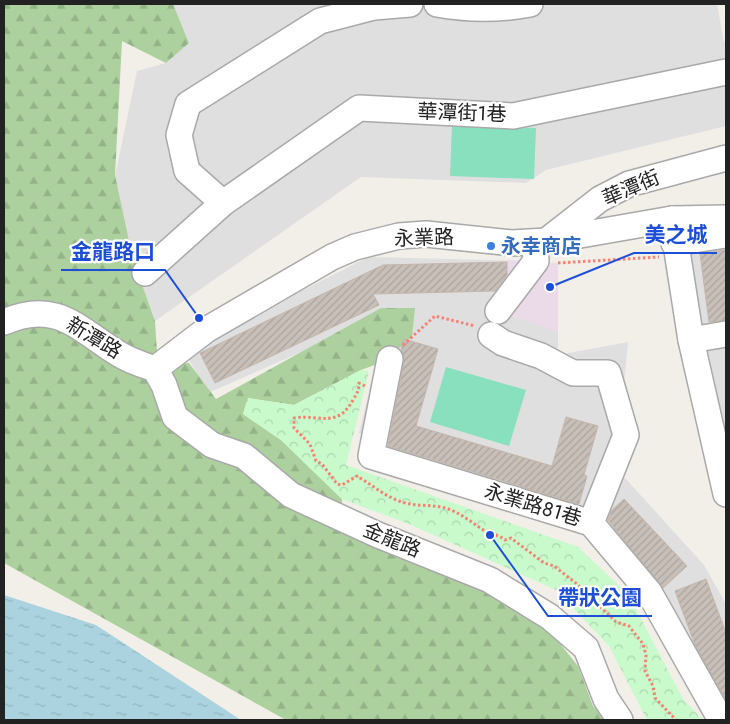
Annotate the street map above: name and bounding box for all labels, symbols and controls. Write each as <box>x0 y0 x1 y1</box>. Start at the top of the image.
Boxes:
street label: 華潭街1巷 <box>417 97 507 129</box>
street label: 華潭街 <box>598 163 664 213</box>
callout: 美之城 <box>634 217 717 253</box>
text: 美之城 <box>645 220 708 250</box>
street label: 永業路 <box>394 222 454 254</box>
place label: 永幸商店 <box>501 232 581 261</box>
callout: 金龍路口 <box>61 234 165 270</box>
text: 金龍路口 <box>71 237 155 267</box>
marker: 永幸商店 <box>485 240 497 252</box>
street label: 新潭路 <box>61 310 127 366</box>
street label: 永業路81巷 <box>481 477 585 533</box>
street label: 金龍路 <box>359 515 425 565</box>
callout: 帶狀公園 <box>548 580 652 616</box>
text: 帶狀公園 <box>558 583 642 613</box>

